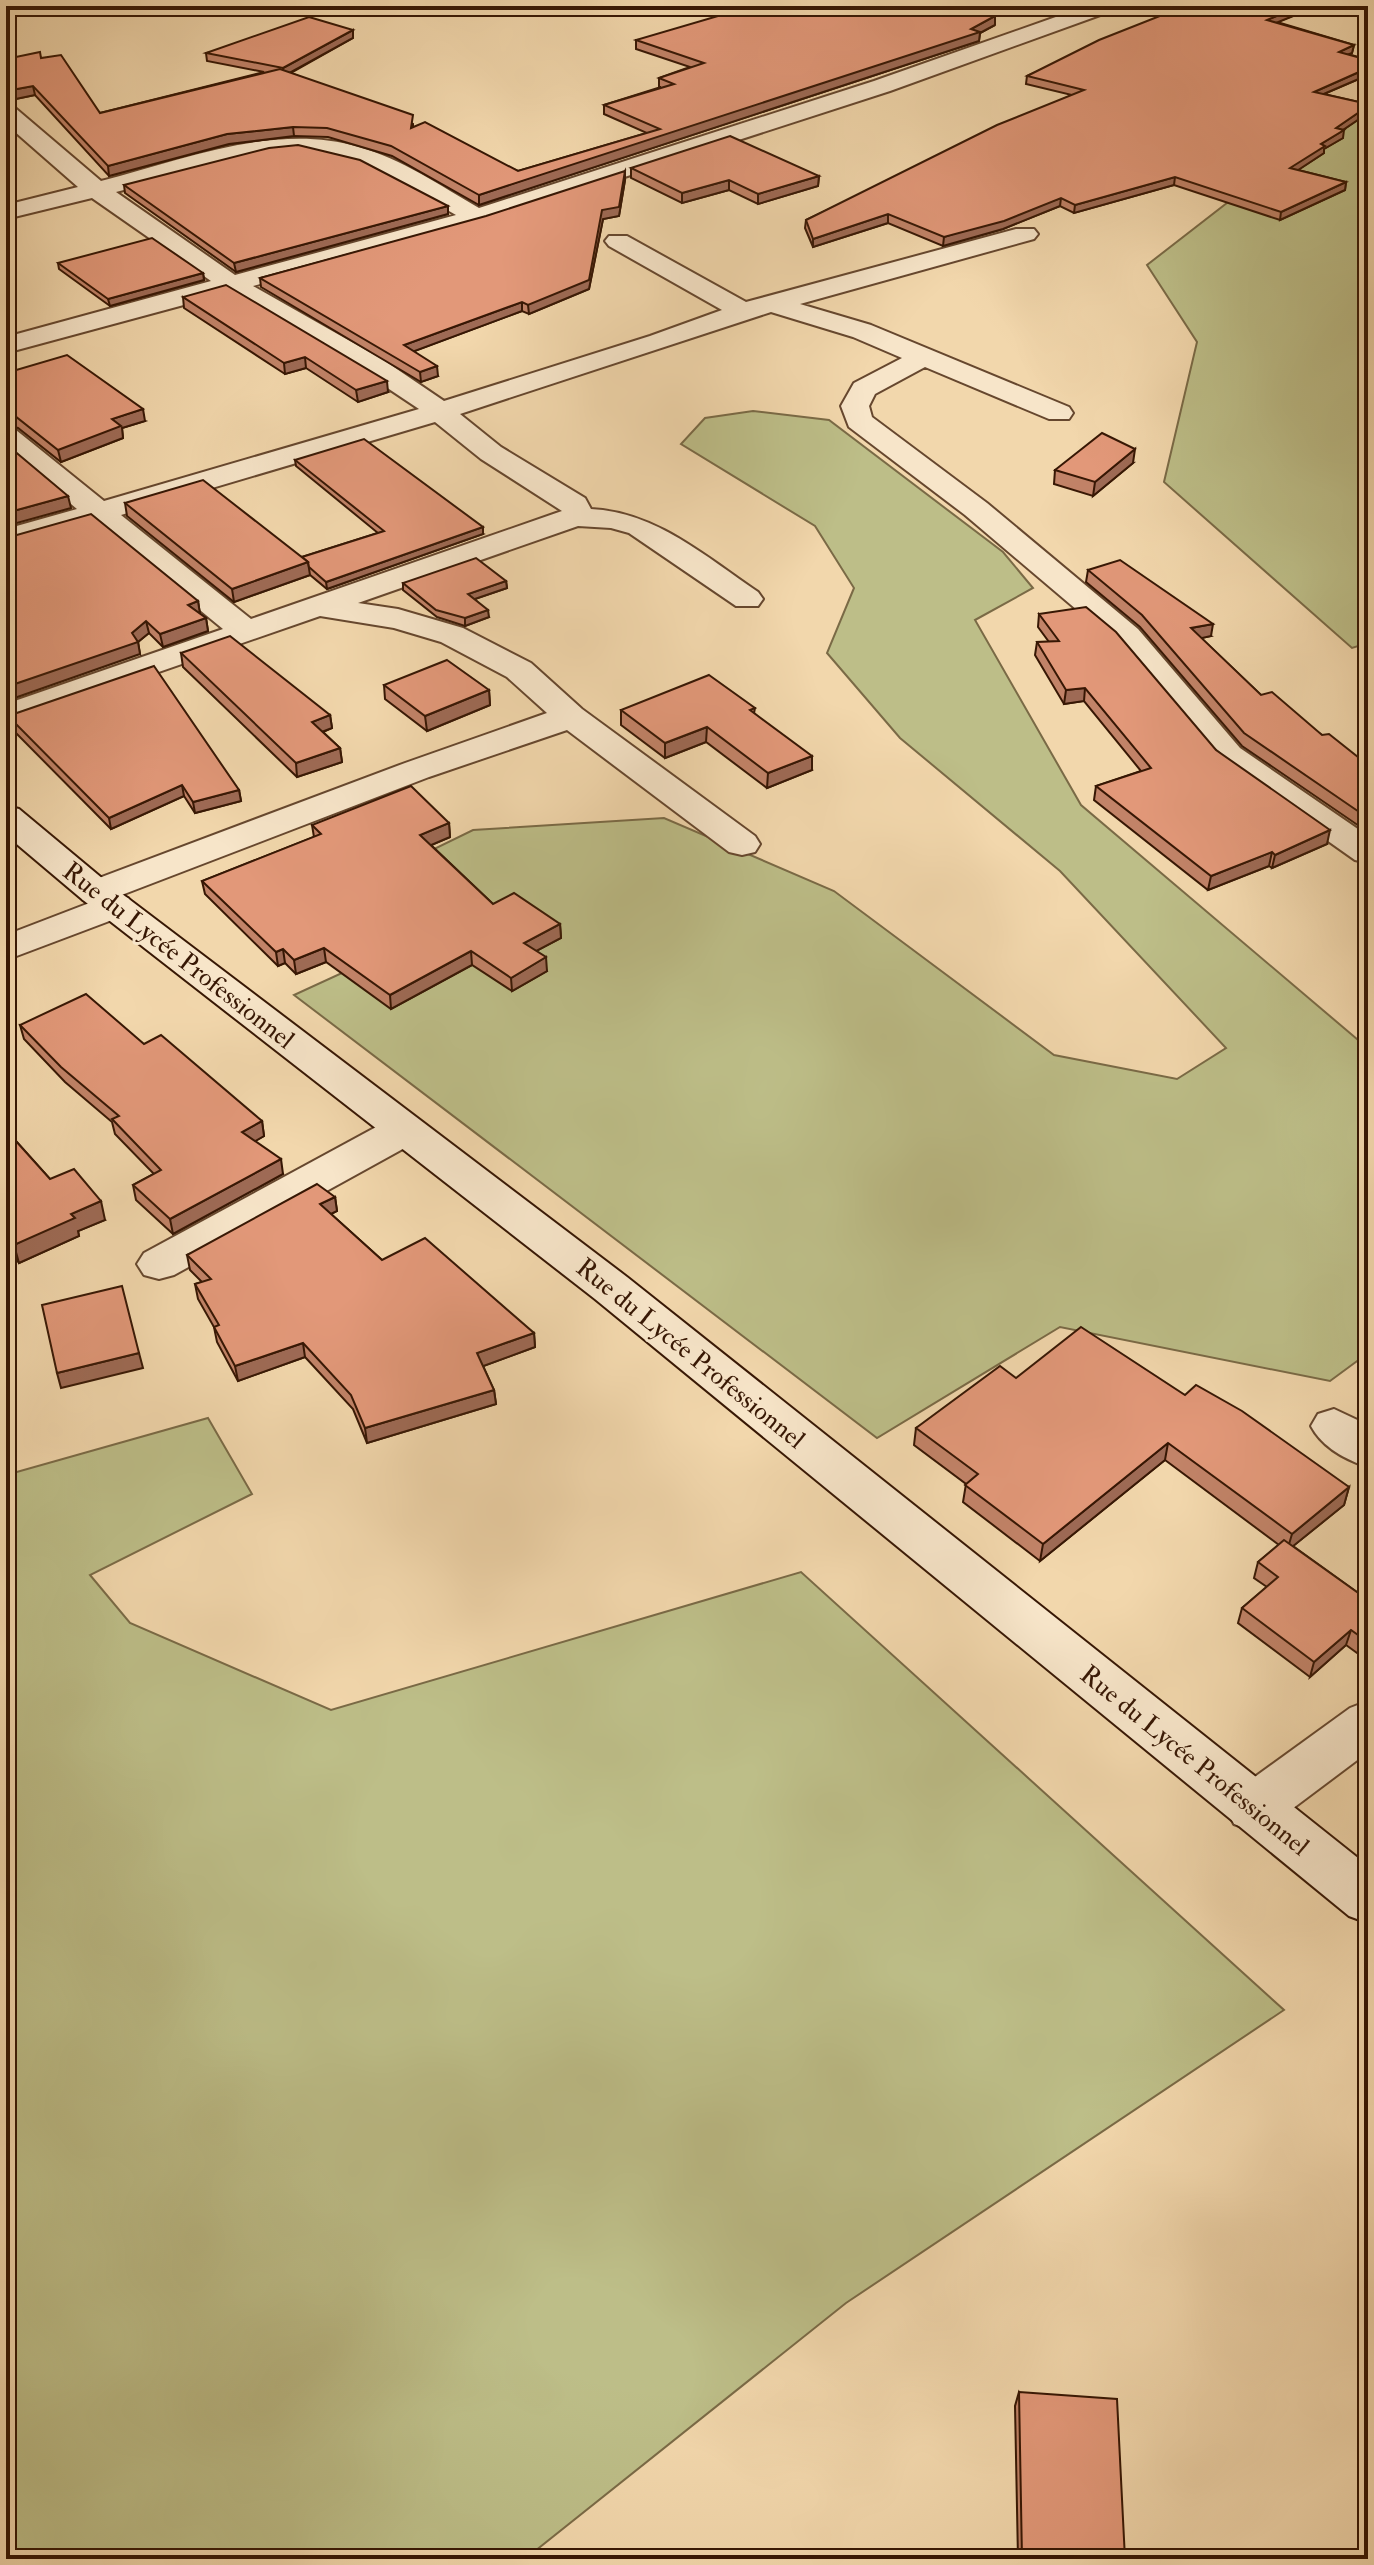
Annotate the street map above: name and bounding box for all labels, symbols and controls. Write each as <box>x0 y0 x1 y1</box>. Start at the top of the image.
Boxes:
street label: Rue du Lycée Professionnel <box>56 855 301 1056</box>
street label: Rue du Lycée Professionnel <box>569 1252 812 1456</box>
street label: Rue du Lycée Professionnel <box>1073 1659 1316 1863</box>

